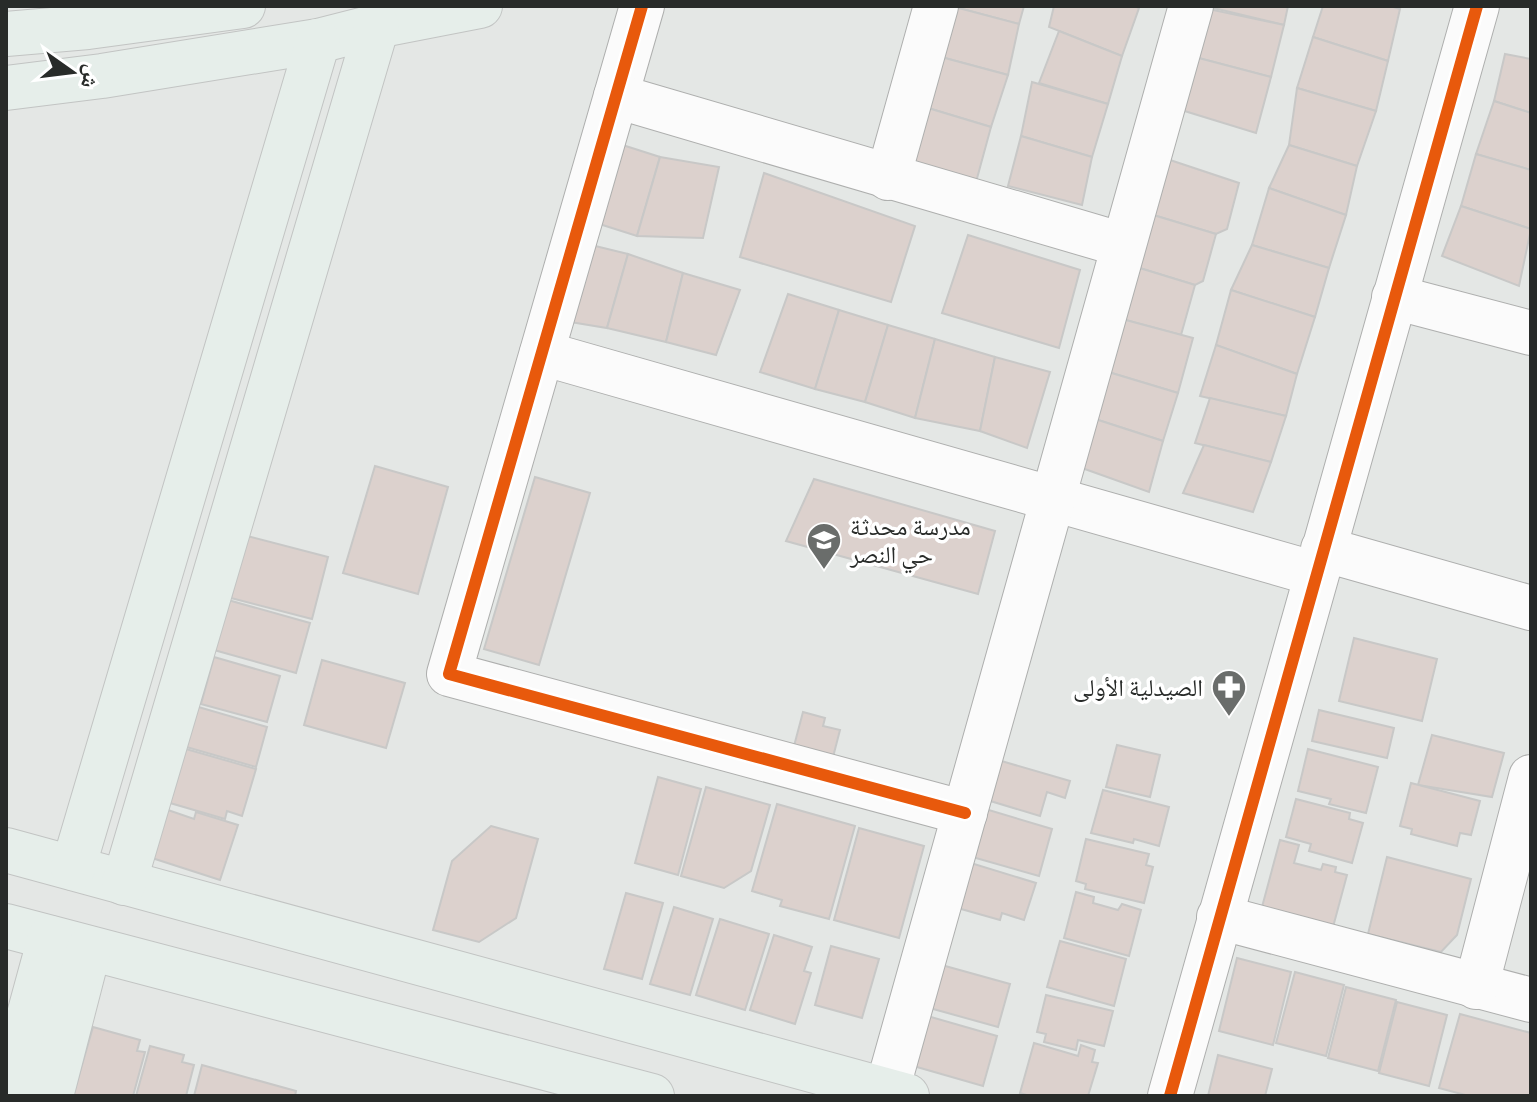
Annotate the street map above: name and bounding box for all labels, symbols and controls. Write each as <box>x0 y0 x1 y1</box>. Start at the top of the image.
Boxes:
north arrow <box>32 32 112 112</box>
text: ش <box>75 62 108 92</box>
place label: مدرسة محدثة حي النصر <box>849 511 971 574</box>
school or university icon: مدرسة محدثة حي النصر <box>805 521 843 571</box>
pharmacy icon: الصيدلية الأولى <box>1210 668 1248 718</box>
place label: الصيدلية الأولى <box>1073 672 1203 703</box>

